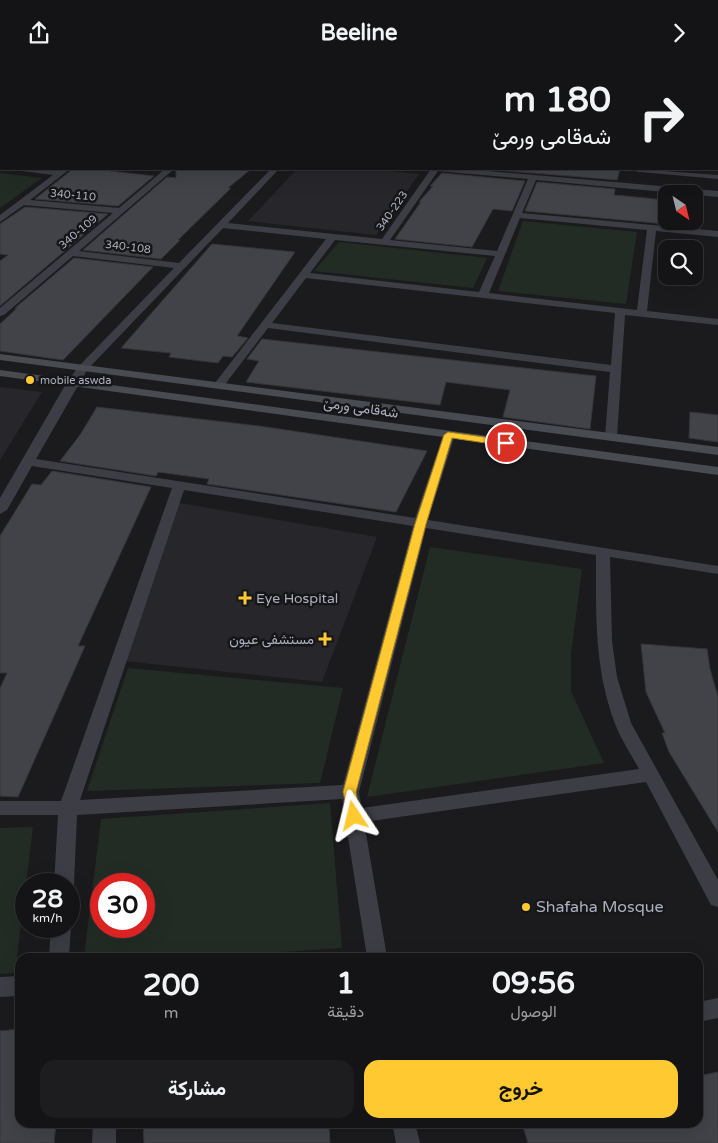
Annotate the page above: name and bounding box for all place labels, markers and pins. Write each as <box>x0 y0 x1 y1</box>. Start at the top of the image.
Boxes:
marker: mobile aswda <box>24 374 36 386</box>
place label: mobile aswda <box>40 374 111 387</box>
pin <box>485 422 527 464</box>
place label: Eye Hospital <box>256 590 338 607</box>
marker: Eye Hospital <box>238 591 252 605</box>
place label: مستشفى عيون <box>229 631 314 648</box>
marker: مستشفى عيون <box>318 632 332 646</box>
place label: Shafaha Mosque <box>536 897 664 917</box>
marker: Shafaha Mosque <box>520 901 532 913</box>

